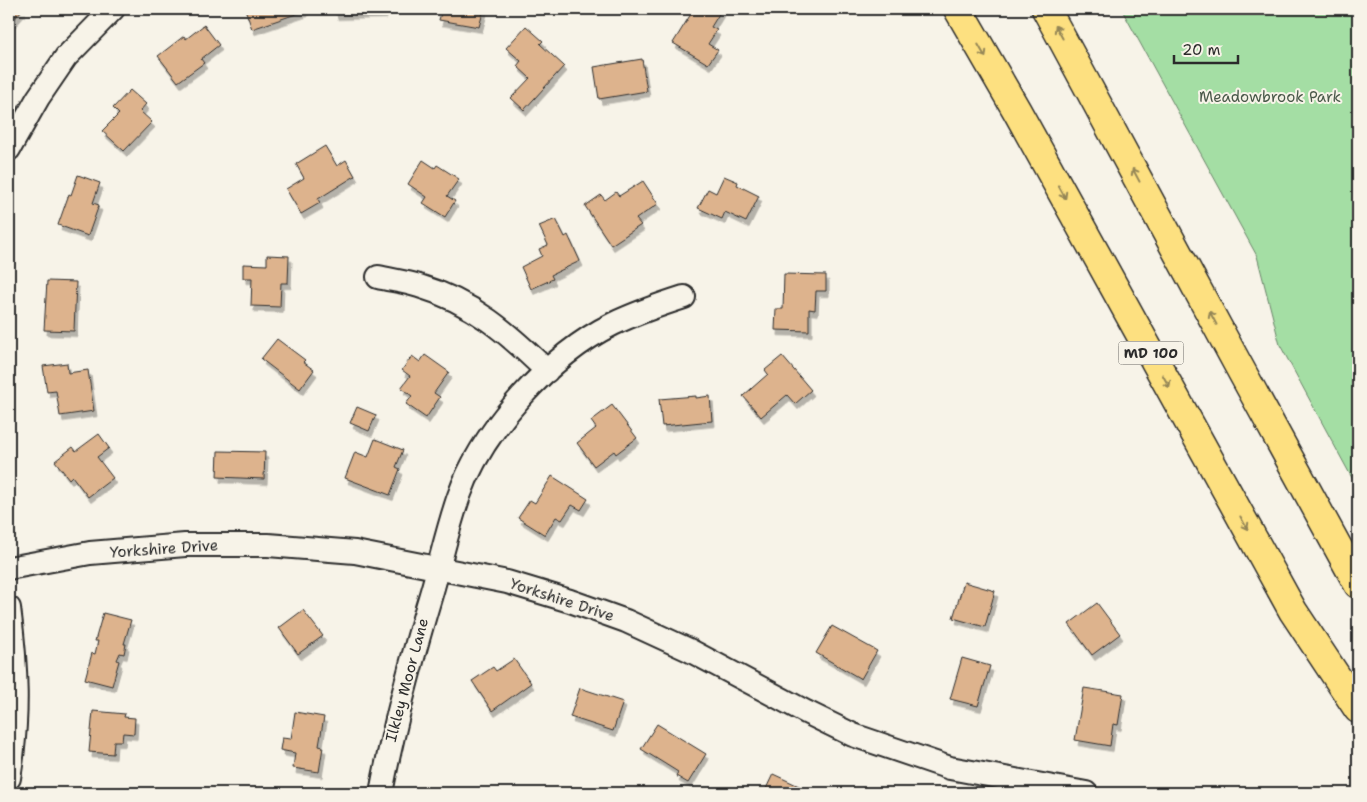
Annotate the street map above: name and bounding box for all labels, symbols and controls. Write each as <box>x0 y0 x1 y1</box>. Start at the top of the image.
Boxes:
one-way arrow <box>1053 25 1063 40</box>
scale bar <box>1174 32 1238 64</box>
text: 20 m <box>1182 40 1221 60</box>
one-way arrow <box>978 43 988 57</box>
park label: Meadowbrook Park <box>1199 87 1341 107</box>
one-way arrow <box>1131 168 1140 183</box>
one-way arrow <box>1057 185 1067 200</box>
one-way arrow <box>1207 311 1217 326</box>
road number: MD 100 <box>1118 342 1184 364</box>
one-way arrow <box>1161 373 1171 388</box>
one-way arrow <box>1240 515 1250 530</box>
street label: Yorkshire Drive <box>109 535 219 563</box>
street label: Yorkshire Drive <box>507 574 617 626</box>
street label: Ilkley Moor Lane <box>381 616 433 744</box>

